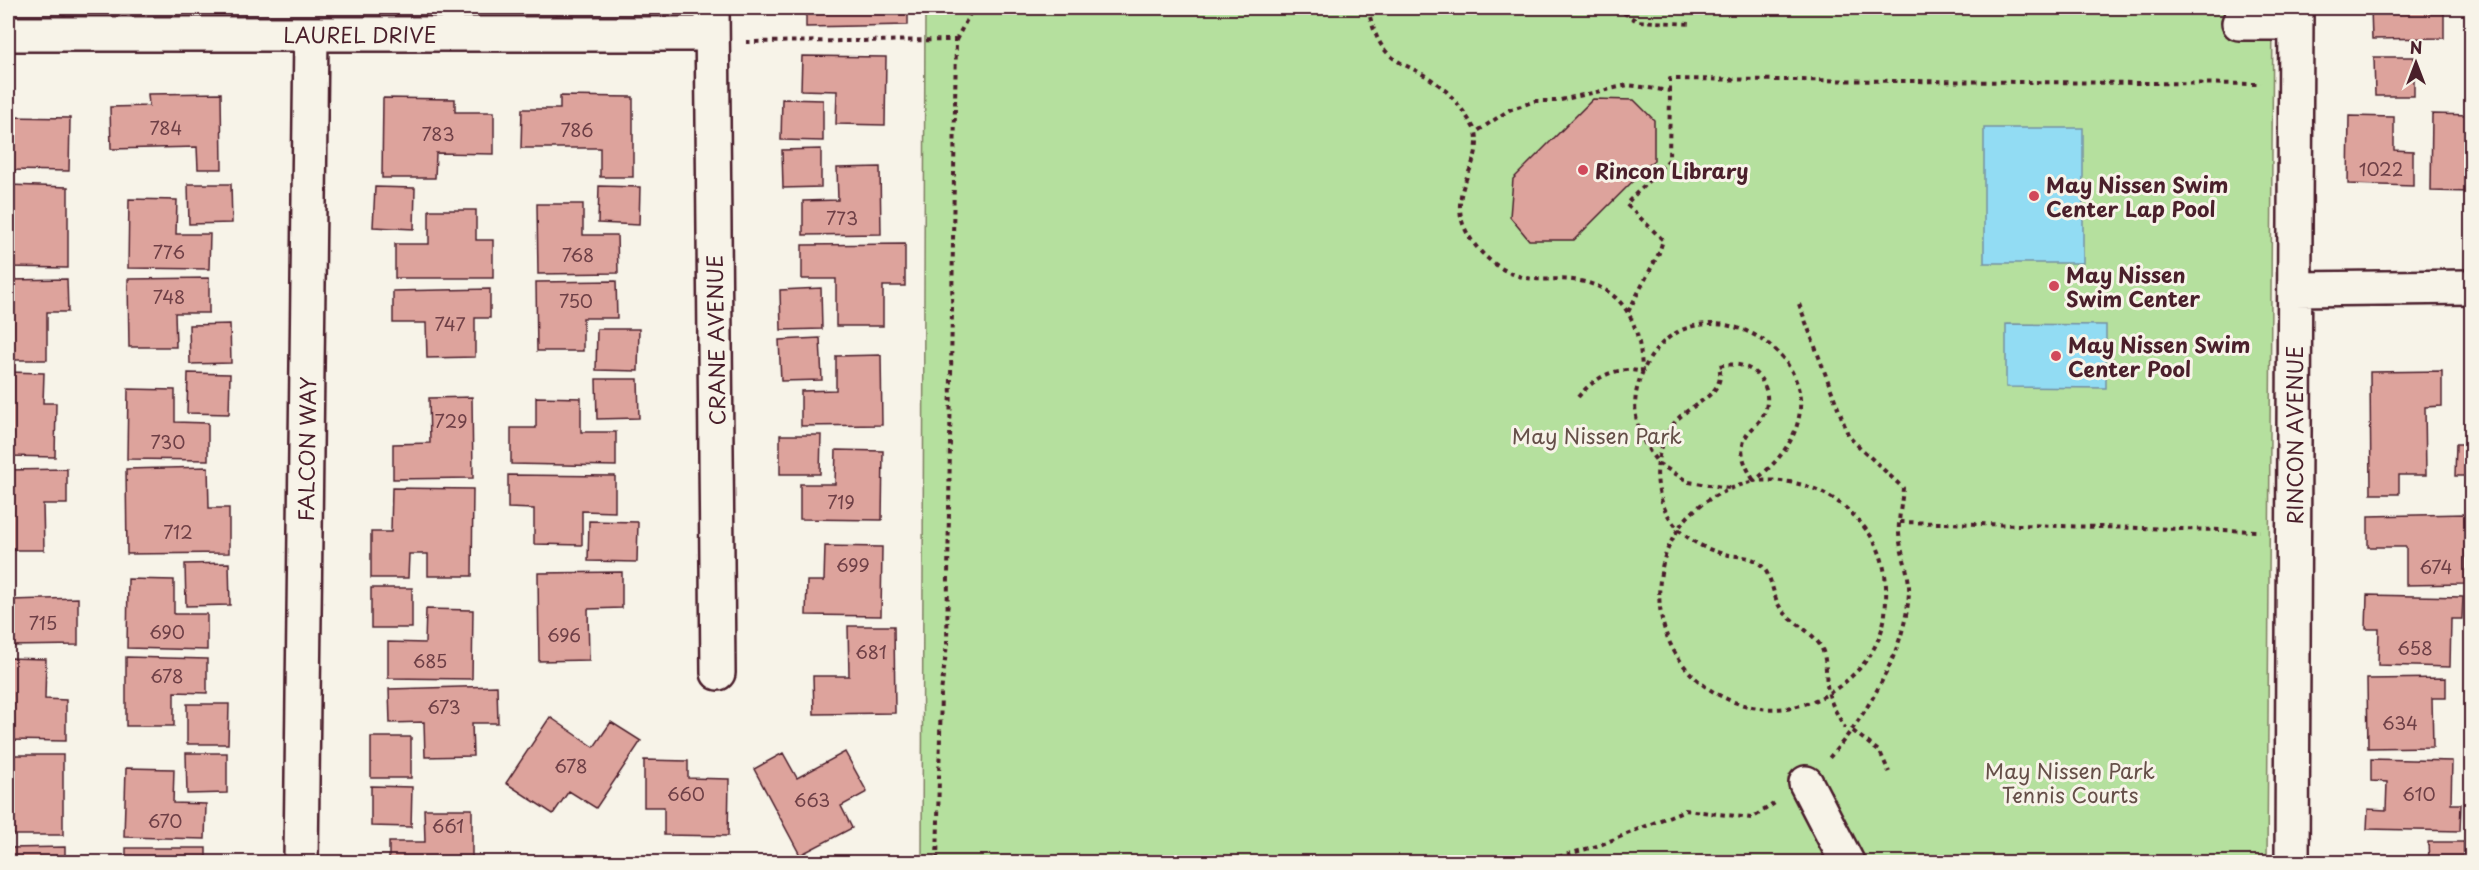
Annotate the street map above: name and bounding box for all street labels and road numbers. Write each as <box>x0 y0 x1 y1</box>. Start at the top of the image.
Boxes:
street label: LAUREL DRIVE <box>283 18 437 50</box>
street label: CRANE AVENUE <box>698 254 732 426</box>
street label: RINCON AVENUE <box>2278 345 2310 525</box>
street label: FALCON WAY <box>289 376 323 522</box>

